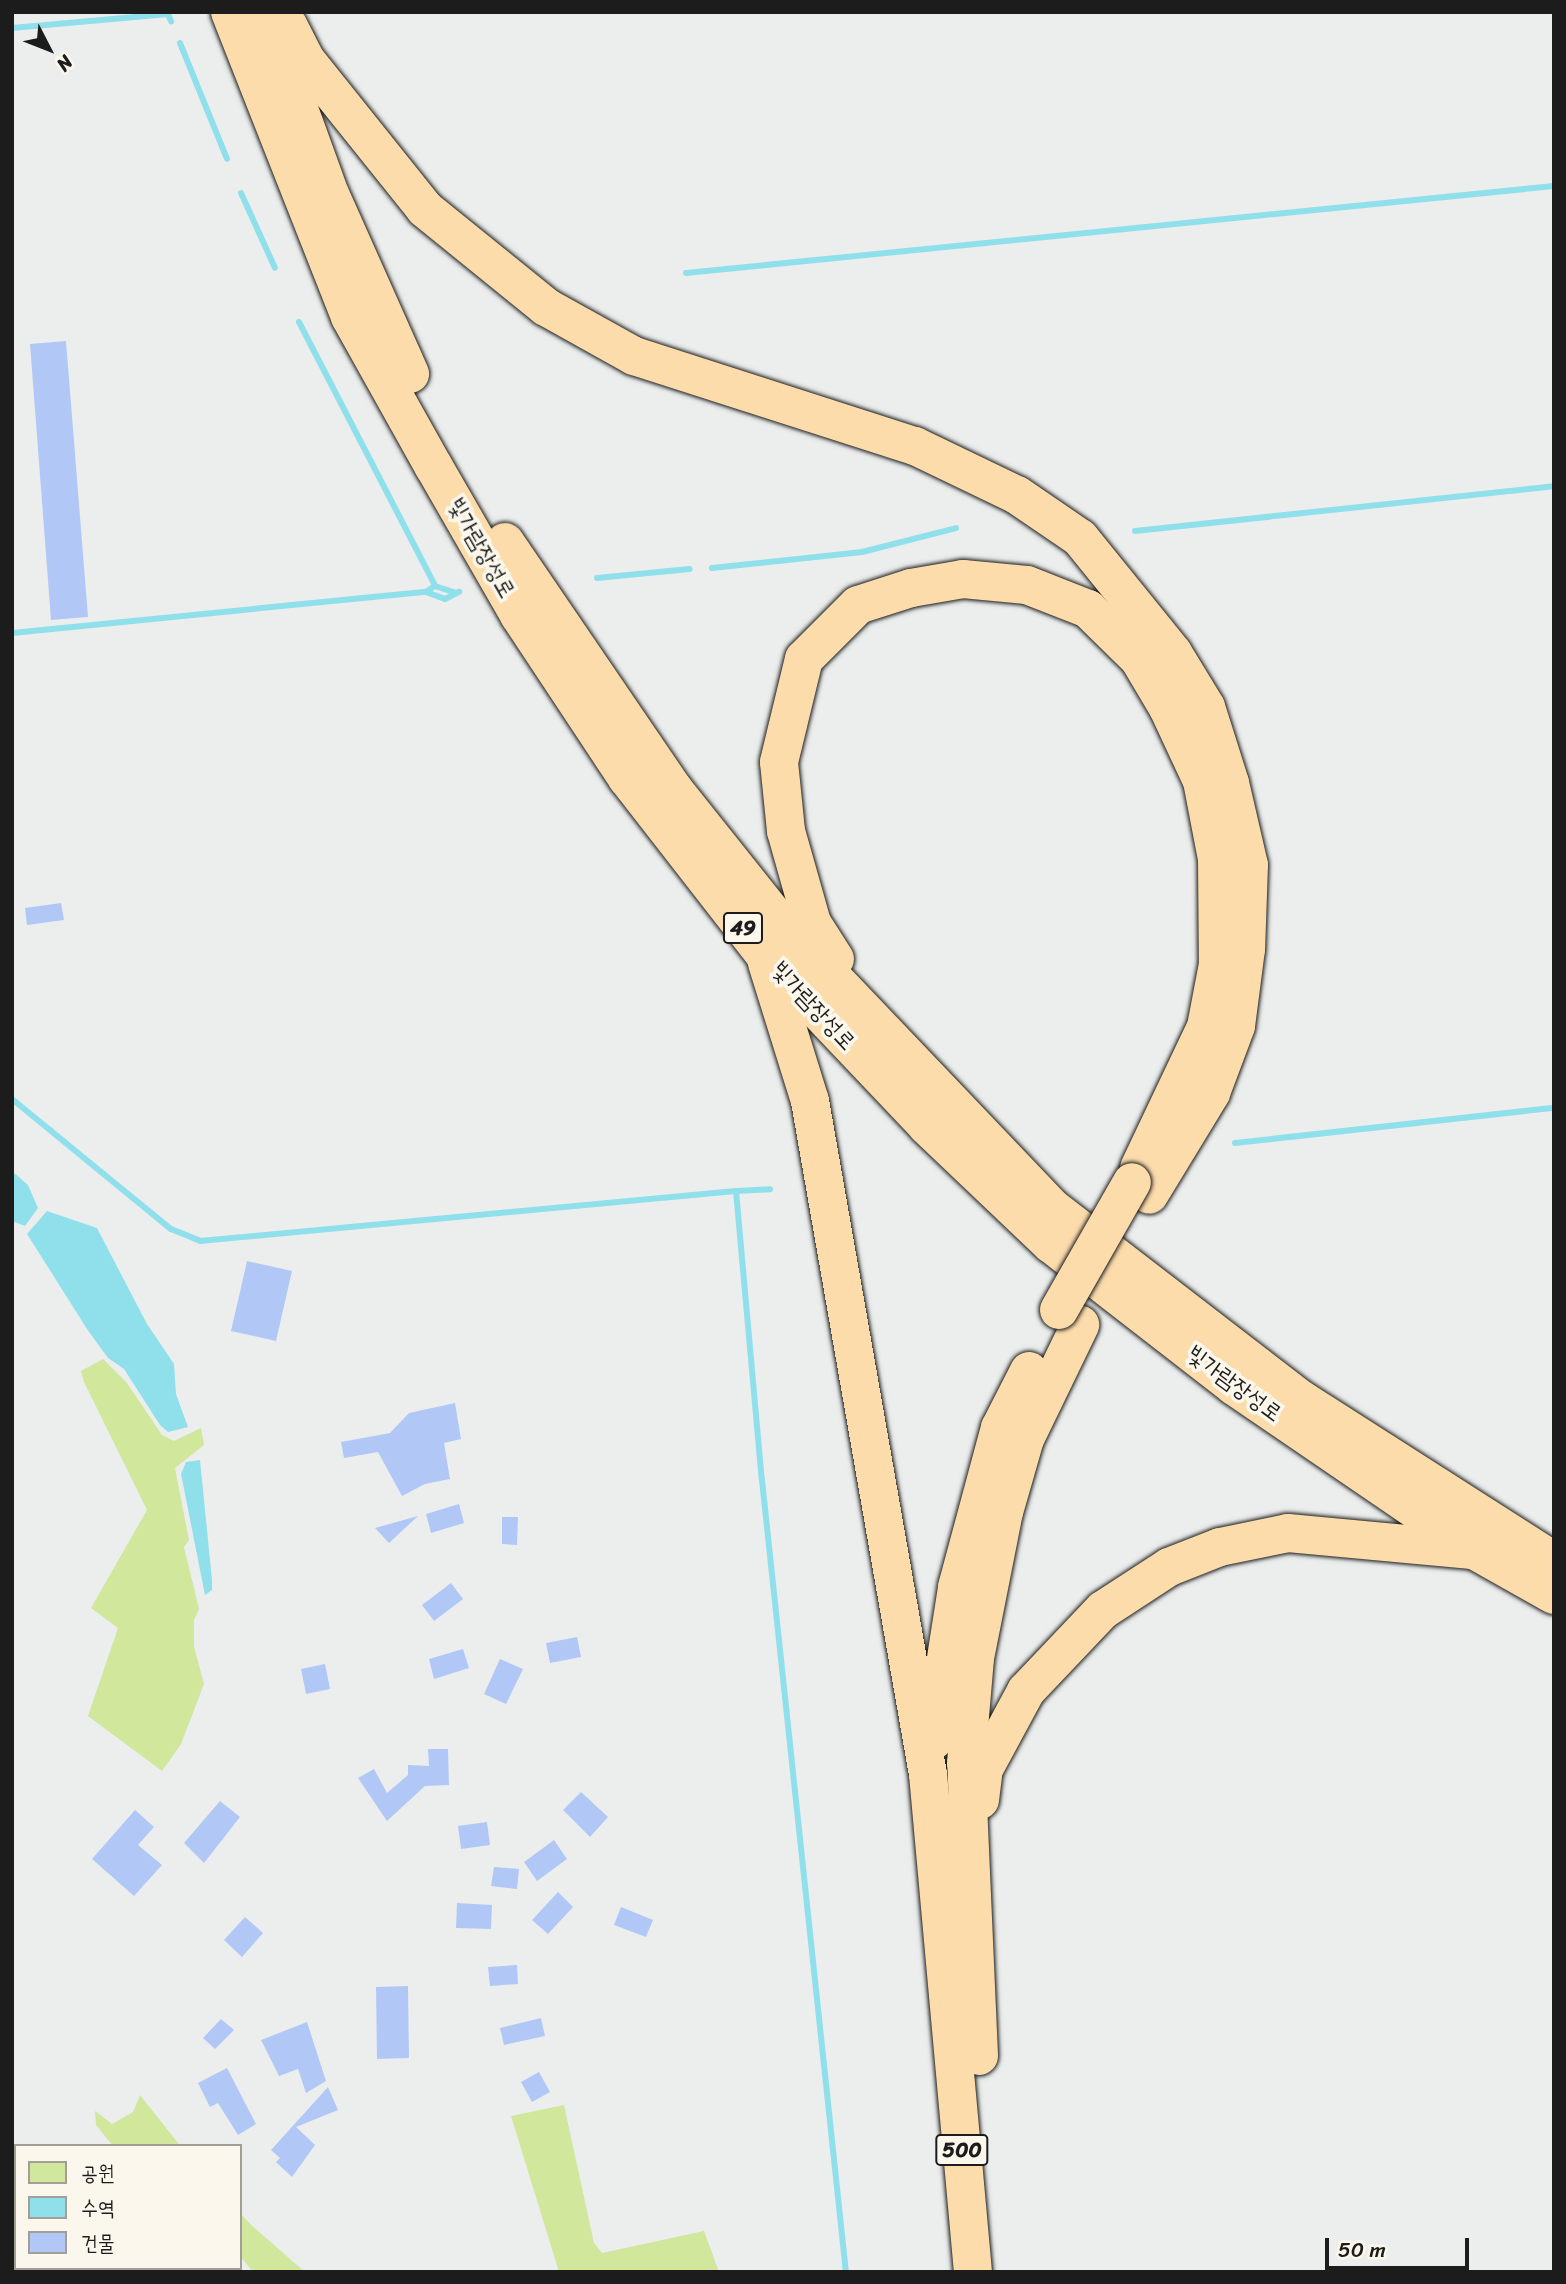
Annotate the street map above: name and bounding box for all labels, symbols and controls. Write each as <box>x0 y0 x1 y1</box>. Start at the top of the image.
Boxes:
north arrow <box>14 14 84 84</box>
text: N <box>48 47 82 79</box>
street label: 빛가람장성로 <box>441 493 521 603</box>
road number: 49 <box>722 911 764 946</box>
street label: 빛가람장성로 <box>765 956 861 1056</box>
street label: 빛가람장성로 <box>1181 1340 1287 1428</box>
road number: 500 <box>934 2132 990 2168</box>
legend <box>14 2144 242 2270</box>
text: 공원 <box>81 2154 115 2192</box>
text: 수역 <box>81 2189 115 2227</box>
text: 건물 <box>81 2224 115 2262</box>
scale bar <box>1328 2224 1472 2268</box>
text: 50 m <box>1338 2231 1386 2269</box>

